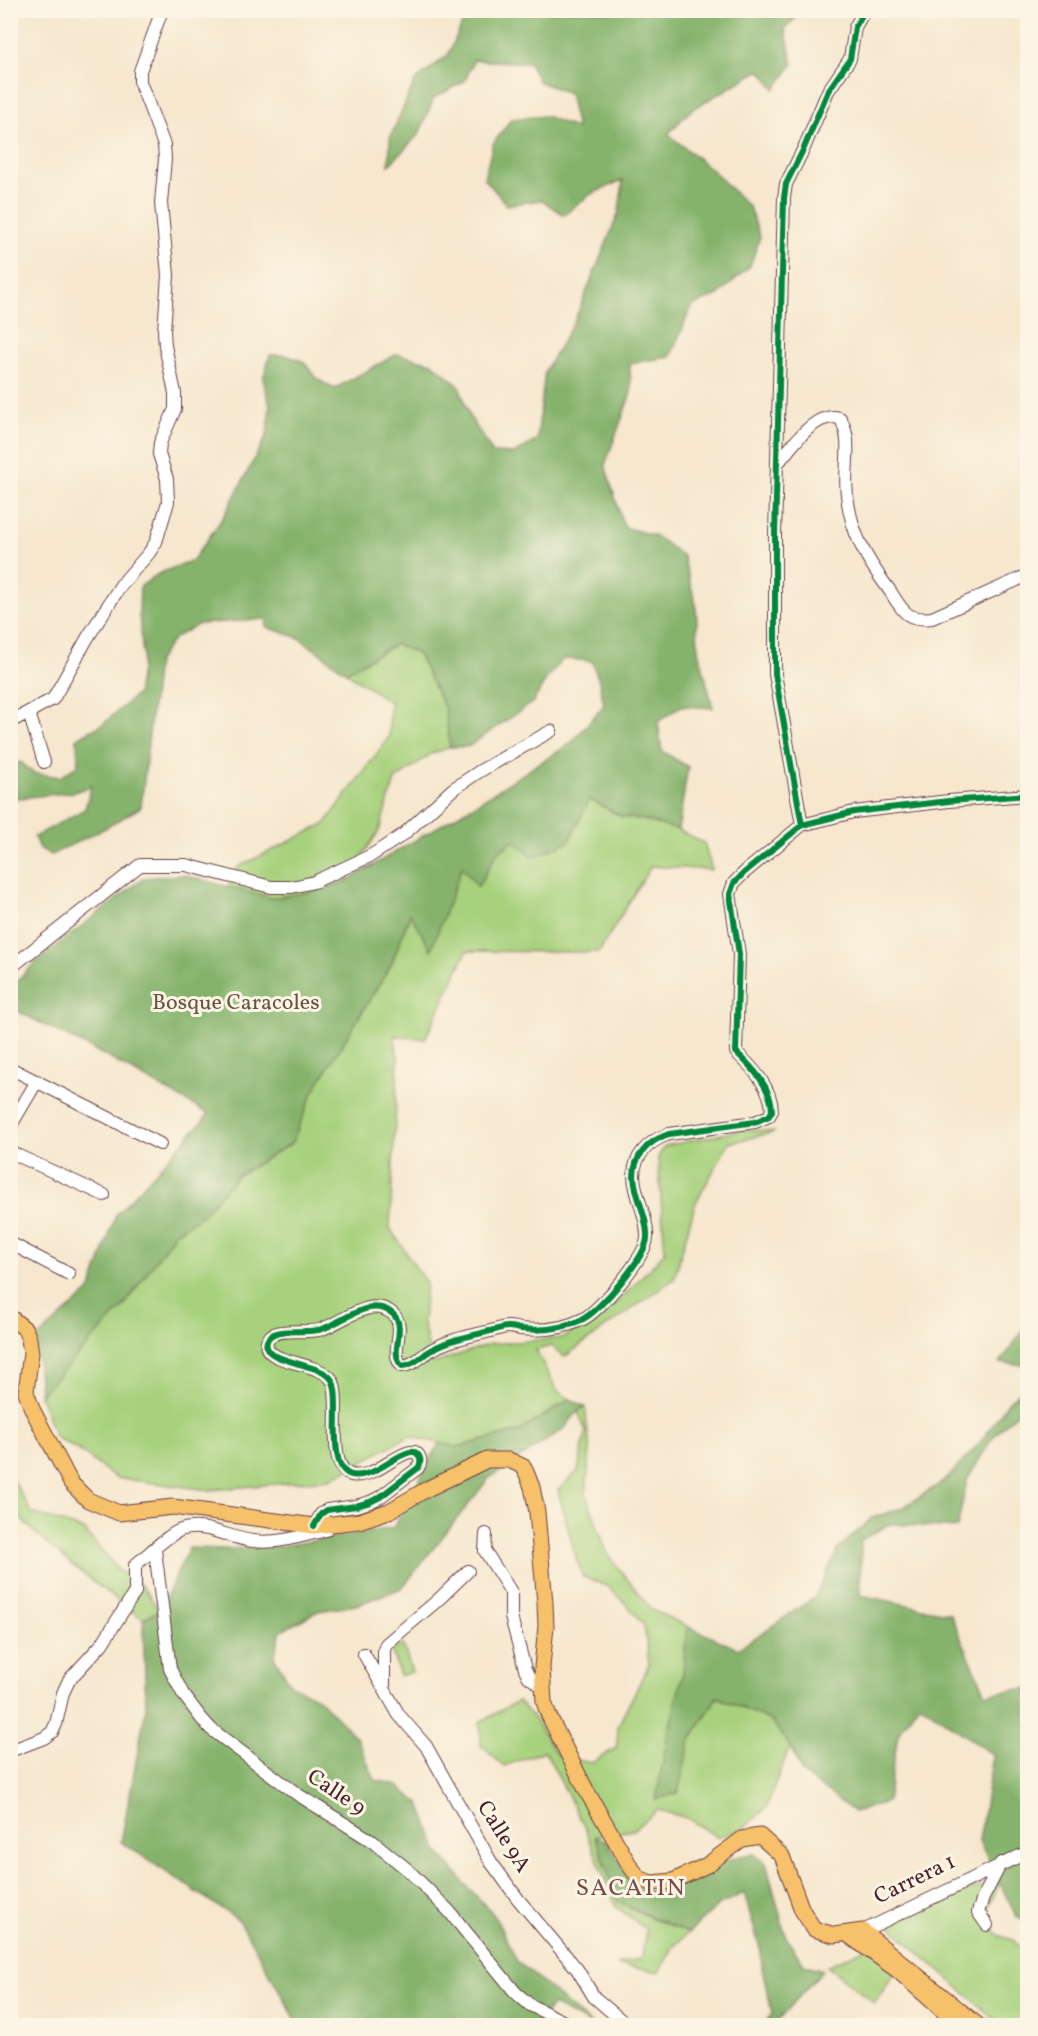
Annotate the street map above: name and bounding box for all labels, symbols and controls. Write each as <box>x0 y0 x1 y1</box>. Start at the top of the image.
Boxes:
park label: Bosque Caracoles <box>152 988 320 1019</box>
street label: Calle 9 <box>300 1762 372 1824</box>
street label: Calle 9A <box>469 1795 537 1879</box>
street label: Carrera 1 <box>869 1847 961 1913</box>
district label: SACATIN <box>576 1872 686 1906</box>

